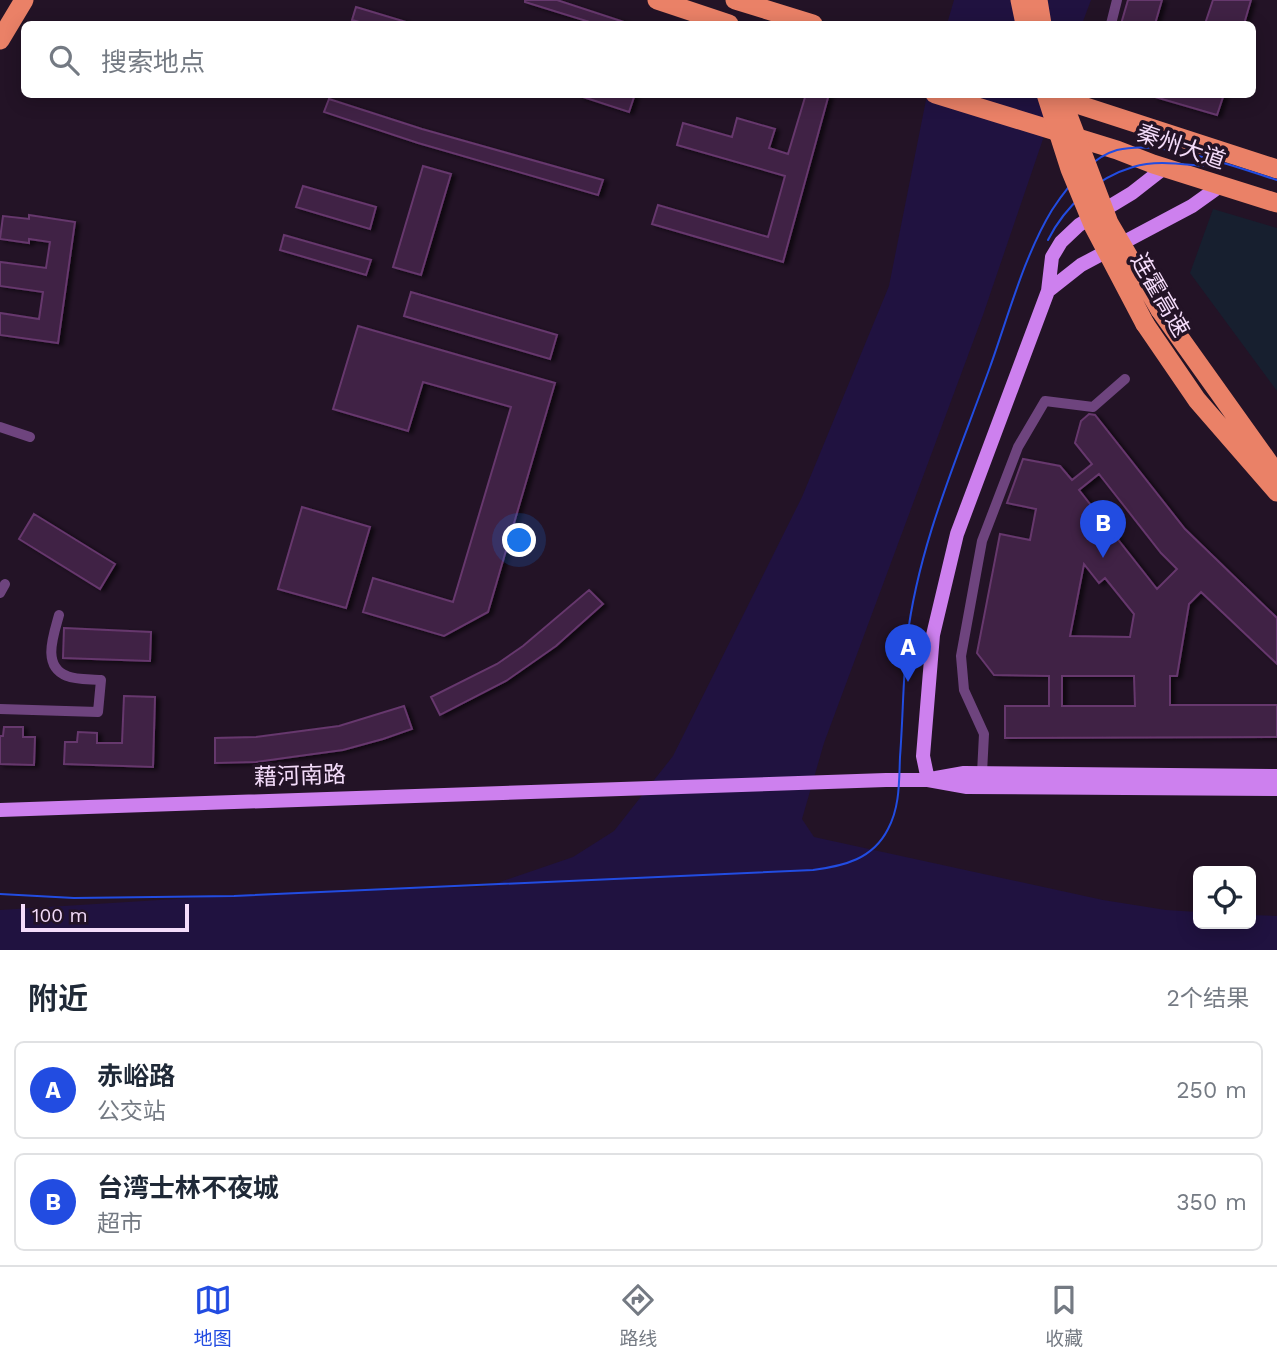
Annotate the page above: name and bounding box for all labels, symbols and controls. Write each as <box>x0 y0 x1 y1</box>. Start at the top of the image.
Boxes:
search box <box>21 21 1256 98</box>
icon: search <box>45 41 83 79</box>
text: 搜索地点 <box>101 47 205 77</box>
street label: 秦州大道 <box>1133 119 1229 175</box>
street label: 连霍高速 <box>1125 248 1195 342</box>
pin: B <box>1080 500 1126 558</box>
your location <box>502 523 536 557</box>
pin: A <box>885 624 931 682</box>
street label: 藉河南路 <box>254 761 346 791</box>
map controls <box>1193 866 1256 929</box>
button: locate <box>1193 866 1256 929</box>
scale bar <box>21 901 189 933</box>
text: 100 m <box>32 904 88 927</box>
text: 附近 <box>28 981 88 1016</box>
text: 2个结果 <box>1167 985 1249 1012</box>
text: 赤峪路 <box>97 1061 175 1091</box>
text: A <box>45 1077 61 1104</box>
text: 250 m <box>1176 1077 1247 1104</box>
text: 公交站 <box>97 1098 166 1125</box>
text: 台湾士林不夜城 <box>97 1173 279 1203</box>
text: B <box>45 1189 61 1216</box>
text: 350 m <box>1176 1189 1247 1216</box>
text: 超市 <box>97 1210 143 1237</box>
tab: 地图 <box>194 1281 232 1350</box>
tab: 路线 <box>619 1281 657 1350</box>
tab: 收藏 <box>1045 1281 1083 1350</box>

